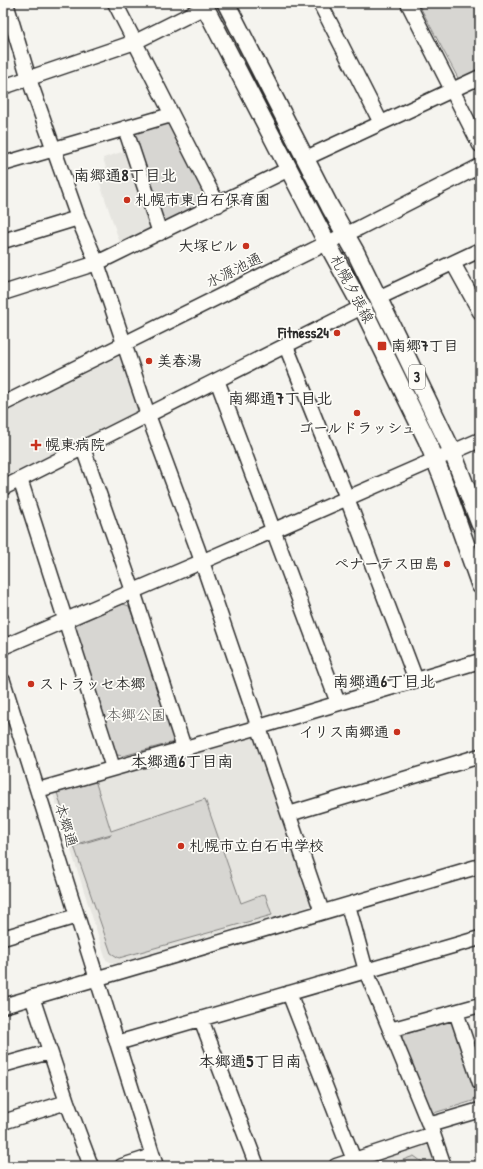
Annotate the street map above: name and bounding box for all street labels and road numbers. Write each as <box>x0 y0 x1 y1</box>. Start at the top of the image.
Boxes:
street label: 水源池通 <box>202 247 265 292</box>
street label: 札幌夕張線 <box>326 251 379 327</box>
road number: 3 <box>409 365 425 389</box>
street label: 本郷通 <box>50 800 83 849</box>

